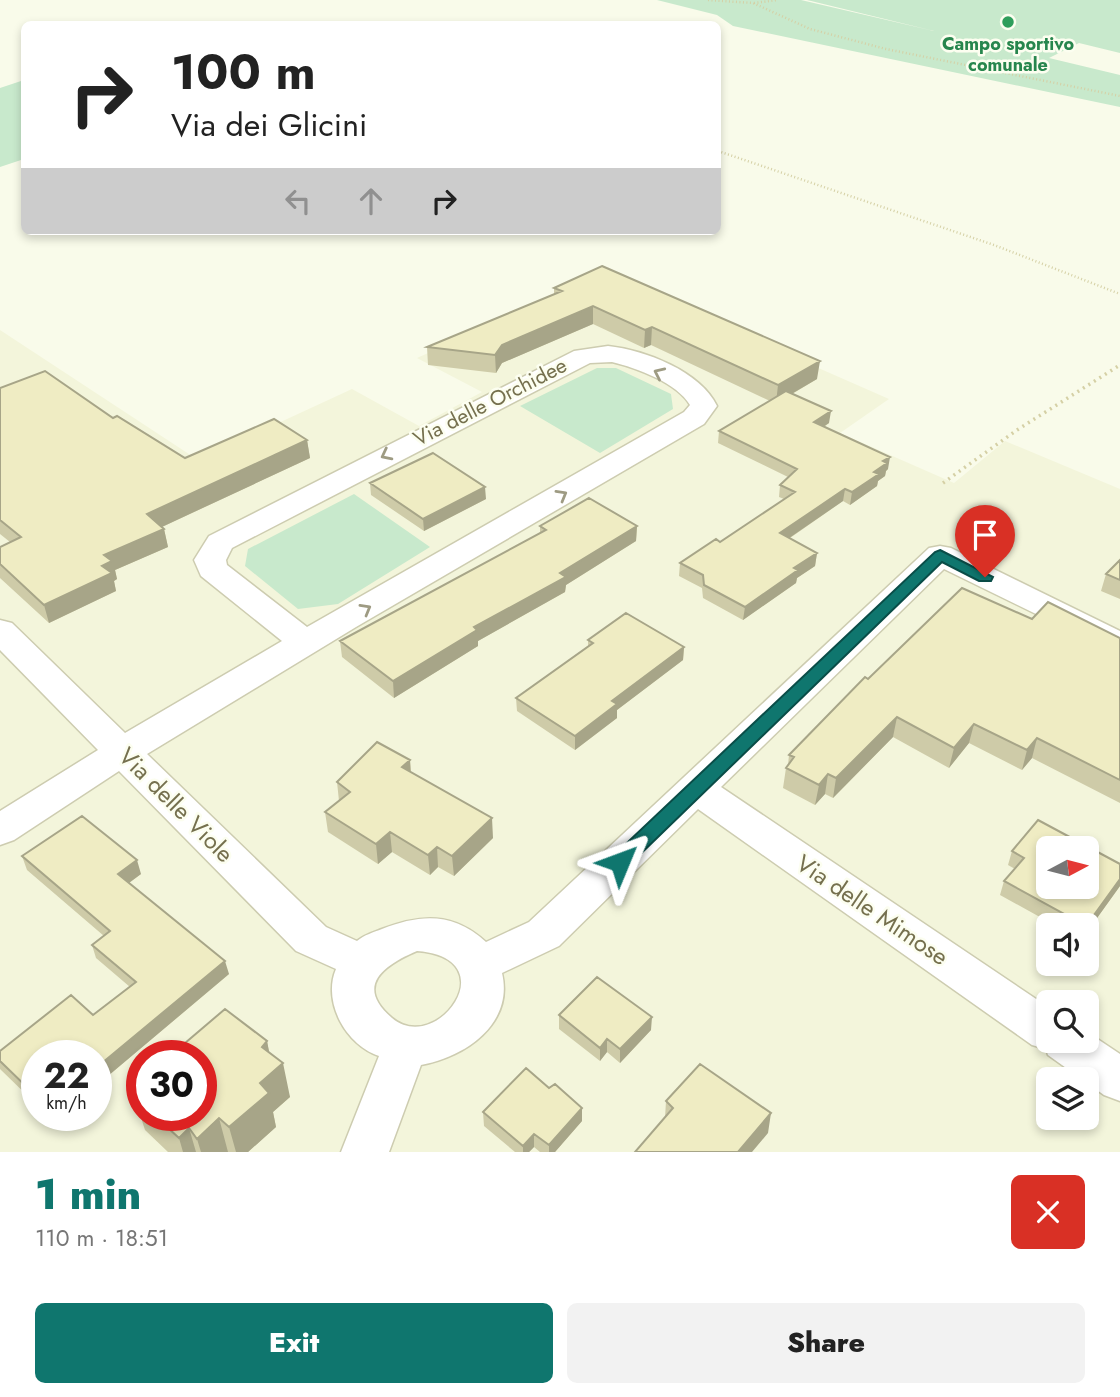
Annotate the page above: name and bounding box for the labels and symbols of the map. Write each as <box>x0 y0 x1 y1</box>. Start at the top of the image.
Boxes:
marker: Campo sportivo comunale <box>1000 14 1016 30</box>
place label: Campo sportivo comunale <box>942 31 1074 78</box>
street label: Via delle Orchidee <box>408 350 572 454</box>
one-way arrow <box>654 367 666 381</box>
one-way arrow <box>381 447 393 461</box>
one-way arrow <box>555 490 568 503</box>
pin <box>955 505 1015 577</box>
one-way arrow <box>358 604 371 617</box>
street label: Via delle Viole <box>111 739 242 870</box>
position arrow <box>583 825 657 899</box>
north arrow <box>1036 836 1099 900</box>
street label: Via delle Mimose <box>789 846 955 974</box>
speed limit sign: 30 <box>126 1040 217 1131</box>

